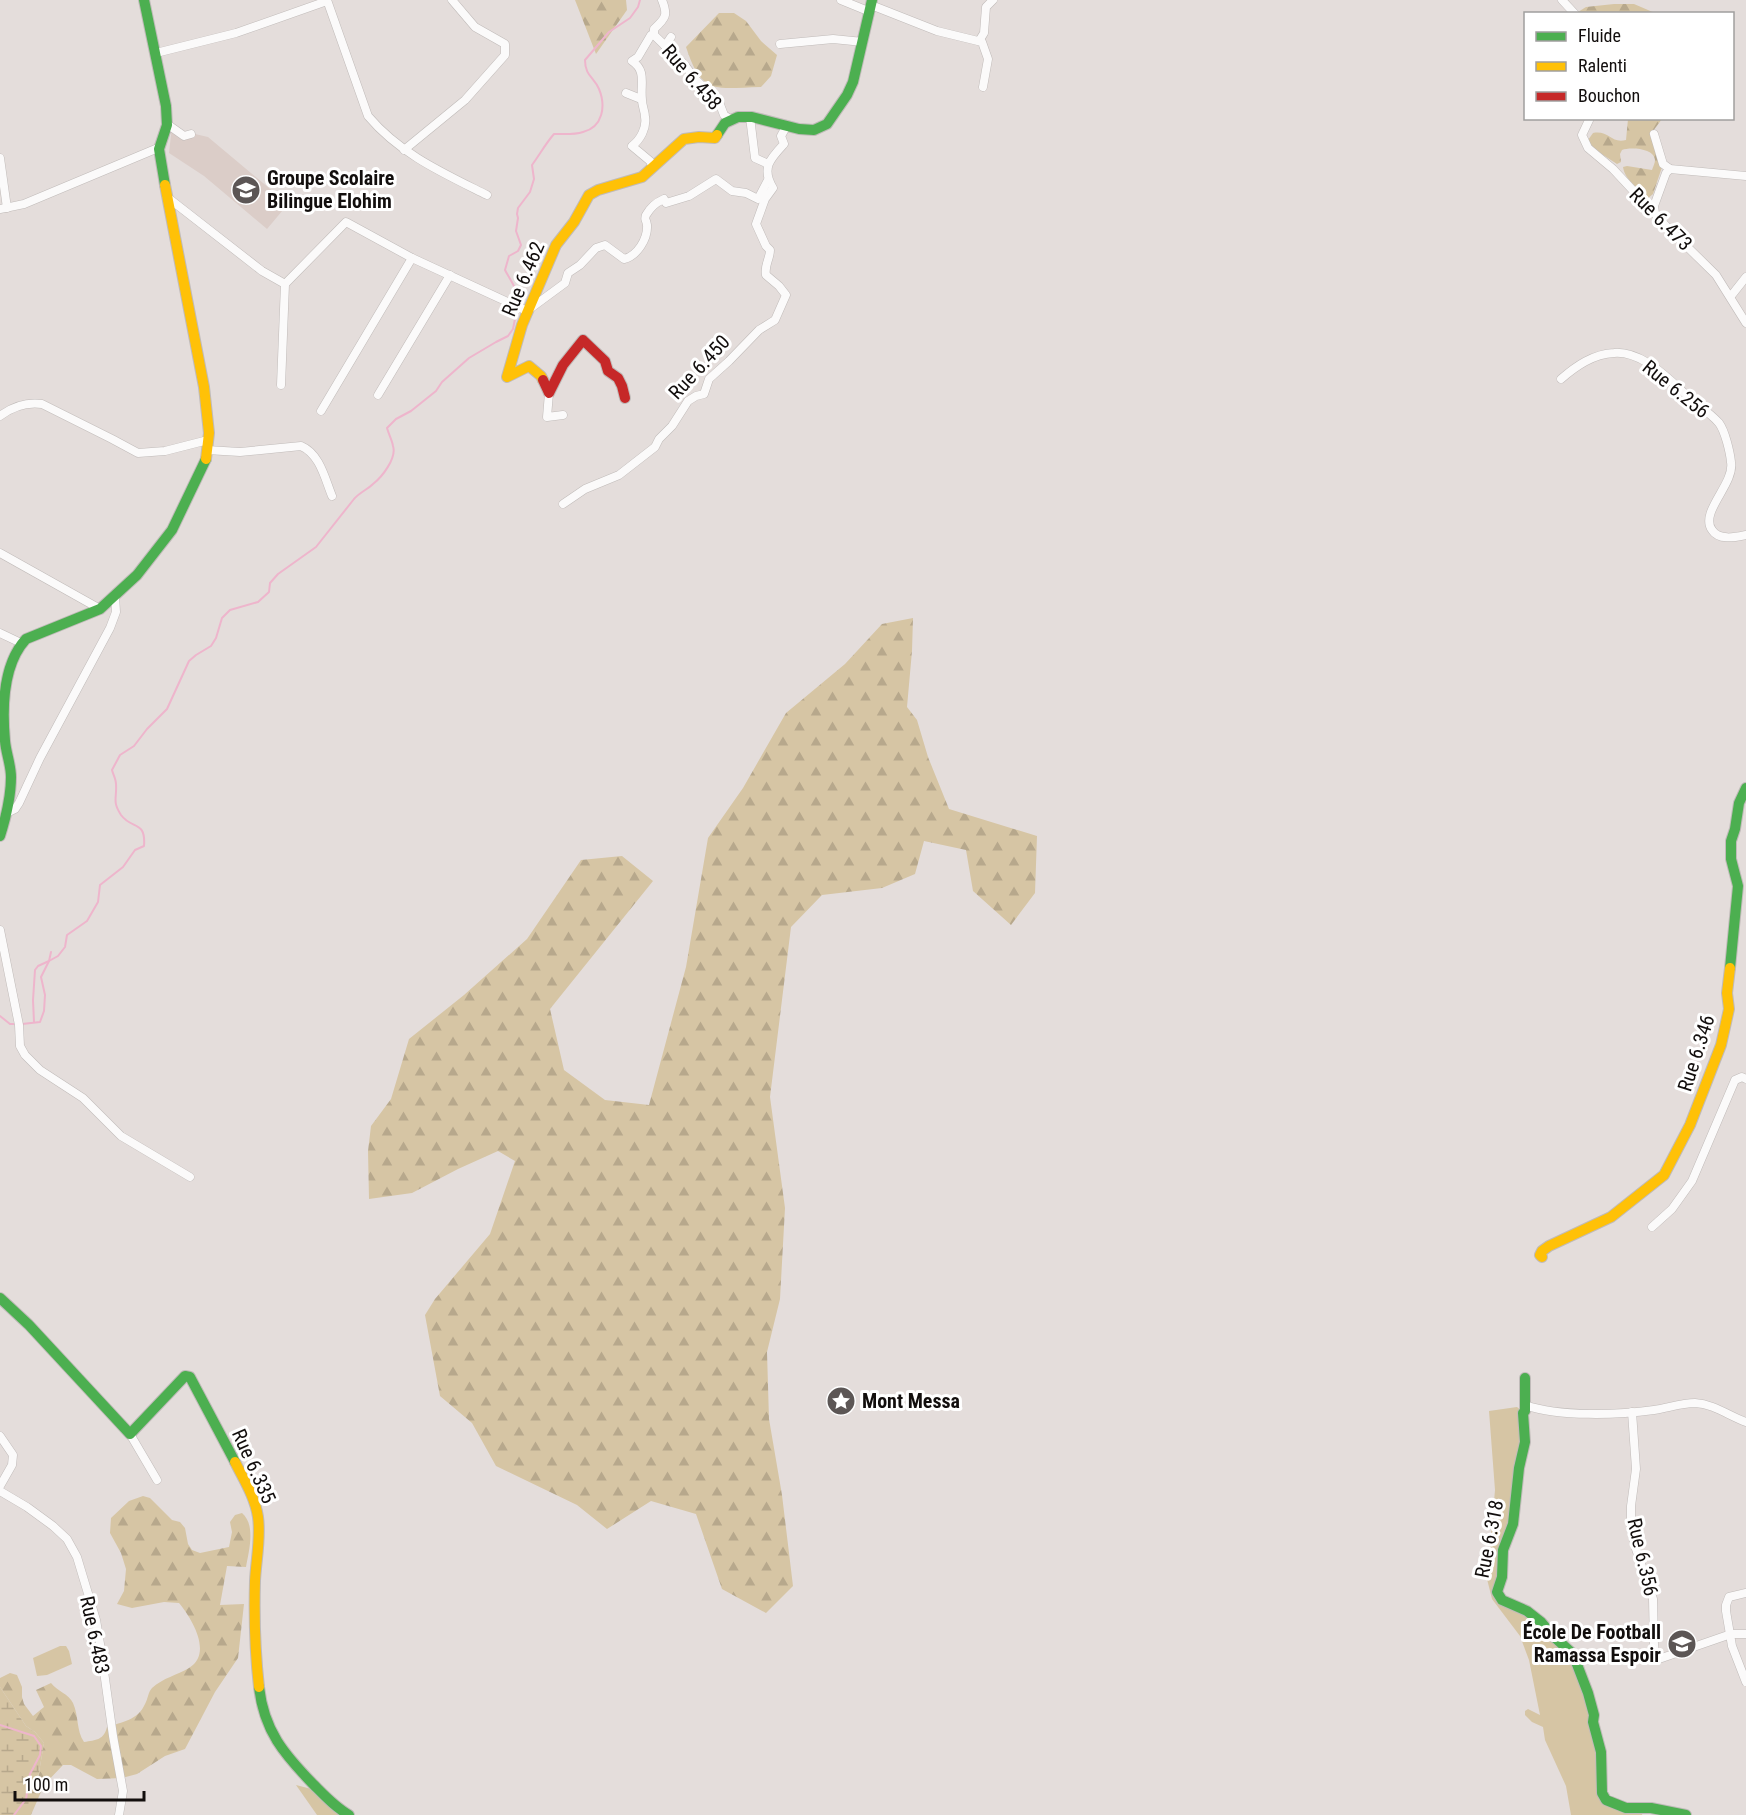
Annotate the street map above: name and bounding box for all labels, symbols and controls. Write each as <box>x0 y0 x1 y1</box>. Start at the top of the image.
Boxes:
legend <box>1524 12 1734 120</box>
text: Fluide <box>1578 25 1621 46</box>
street label: Rue 6.458 <box>657 39 727 115</box>
text: Ralenti <box>1578 55 1627 76</box>
text: Bouchon <box>1578 85 1640 106</box>
place label: Groupe Scolaire Bilingue Elohim <box>267 166 394 213</box>
school or university icon: Groupe Scolaire Bilingue Elohim <box>230 174 262 206</box>
street label: Rue 6.473 <box>1625 183 1697 255</box>
street label: Rue 6.462 <box>497 238 550 320</box>
street label: Rue 6.450 <box>663 330 735 404</box>
street label: Rue 6.256 <box>1638 355 1714 423</box>
street label: Rue 6.346 <box>1672 1012 1720 1094</box>
place icon: Mont Messa <box>825 1385 857 1417</box>
place label: Mont Messa <box>862 1389 960 1413</box>
street label: Rue 6.335 <box>227 1425 281 1507</box>
street label: Rue 6.318 <box>1470 1498 1508 1580</box>
street label: Rue 6.356 <box>1622 1516 1664 1598</box>
street label: Rue 6.483 <box>75 1594 115 1676</box>
place label: École De Football Ramassa Espoir <box>1523 1620 1661 1667</box>
school or university icon: École De Football Ramassa Espoir <box>1666 1628 1698 1660</box>
scale bar <box>15 1764 144 1802</box>
text: 100 m <box>24 1774 68 1795</box>

